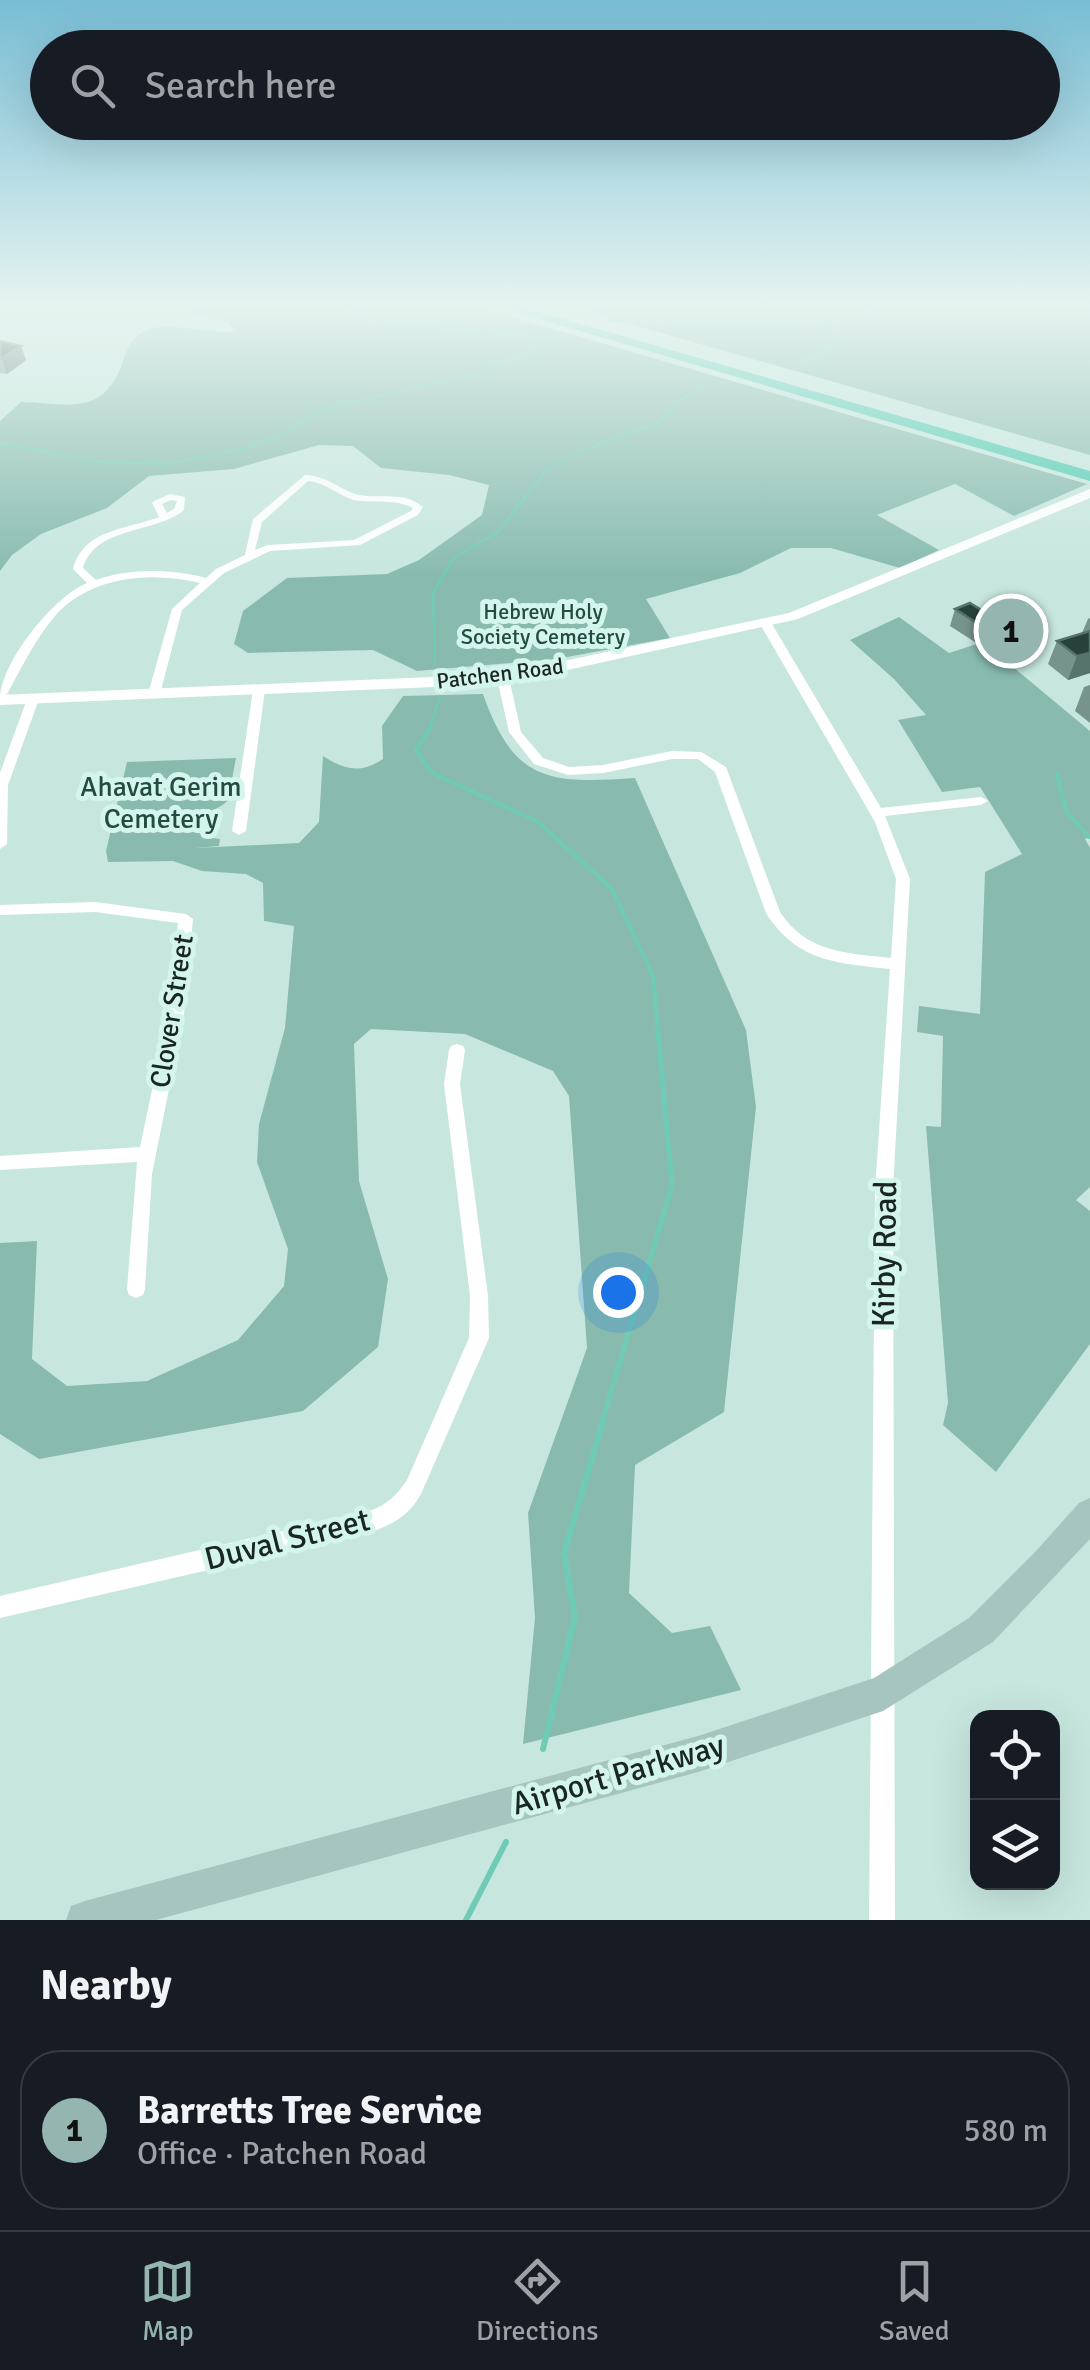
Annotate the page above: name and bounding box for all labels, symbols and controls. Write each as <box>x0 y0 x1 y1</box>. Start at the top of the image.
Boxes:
search box <box>30 30 1060 140</box>
icon: search <box>65 58 120 113</box>
text: Search here <box>145 62 337 109</box>
pin: 1 <box>978 594 1044 668</box>
park label: Hebrew Holy Society Cemetery <box>461 598 626 650</box>
street label: Patchen Road <box>435 652 565 695</box>
park label: Ahavat Gerim Cemetery <box>80 770 242 836</box>
street label: Clover Street <box>143 932 201 1090</box>
street label: Kirby Road <box>864 1180 905 1328</box>
your location <box>593 1267 644 1318</box>
street label: Duval Street <box>201 1500 374 1579</box>
map controls <box>970 1710 1060 1890</box>
button: locate <box>970 1710 1060 1800</box>
street label: Airport Parkway <box>507 1725 729 1823</box>
button: layers <box>970 1800 1060 1890</box>
text: Nearby <box>40 1960 172 2011</box>
text: Barretts Tree Service <box>137 2087 482 2134</box>
text: 1 <box>66 2111 83 2150</box>
text: 580 m <box>964 2111 1048 2150</box>
text: Office · Patchen Road <box>137 2134 427 2173</box>
tab: Map <box>140 2254 195 2348</box>
tab: Directions <box>476 2254 598 2348</box>
tab: Saved <box>879 2254 950 2348</box>

